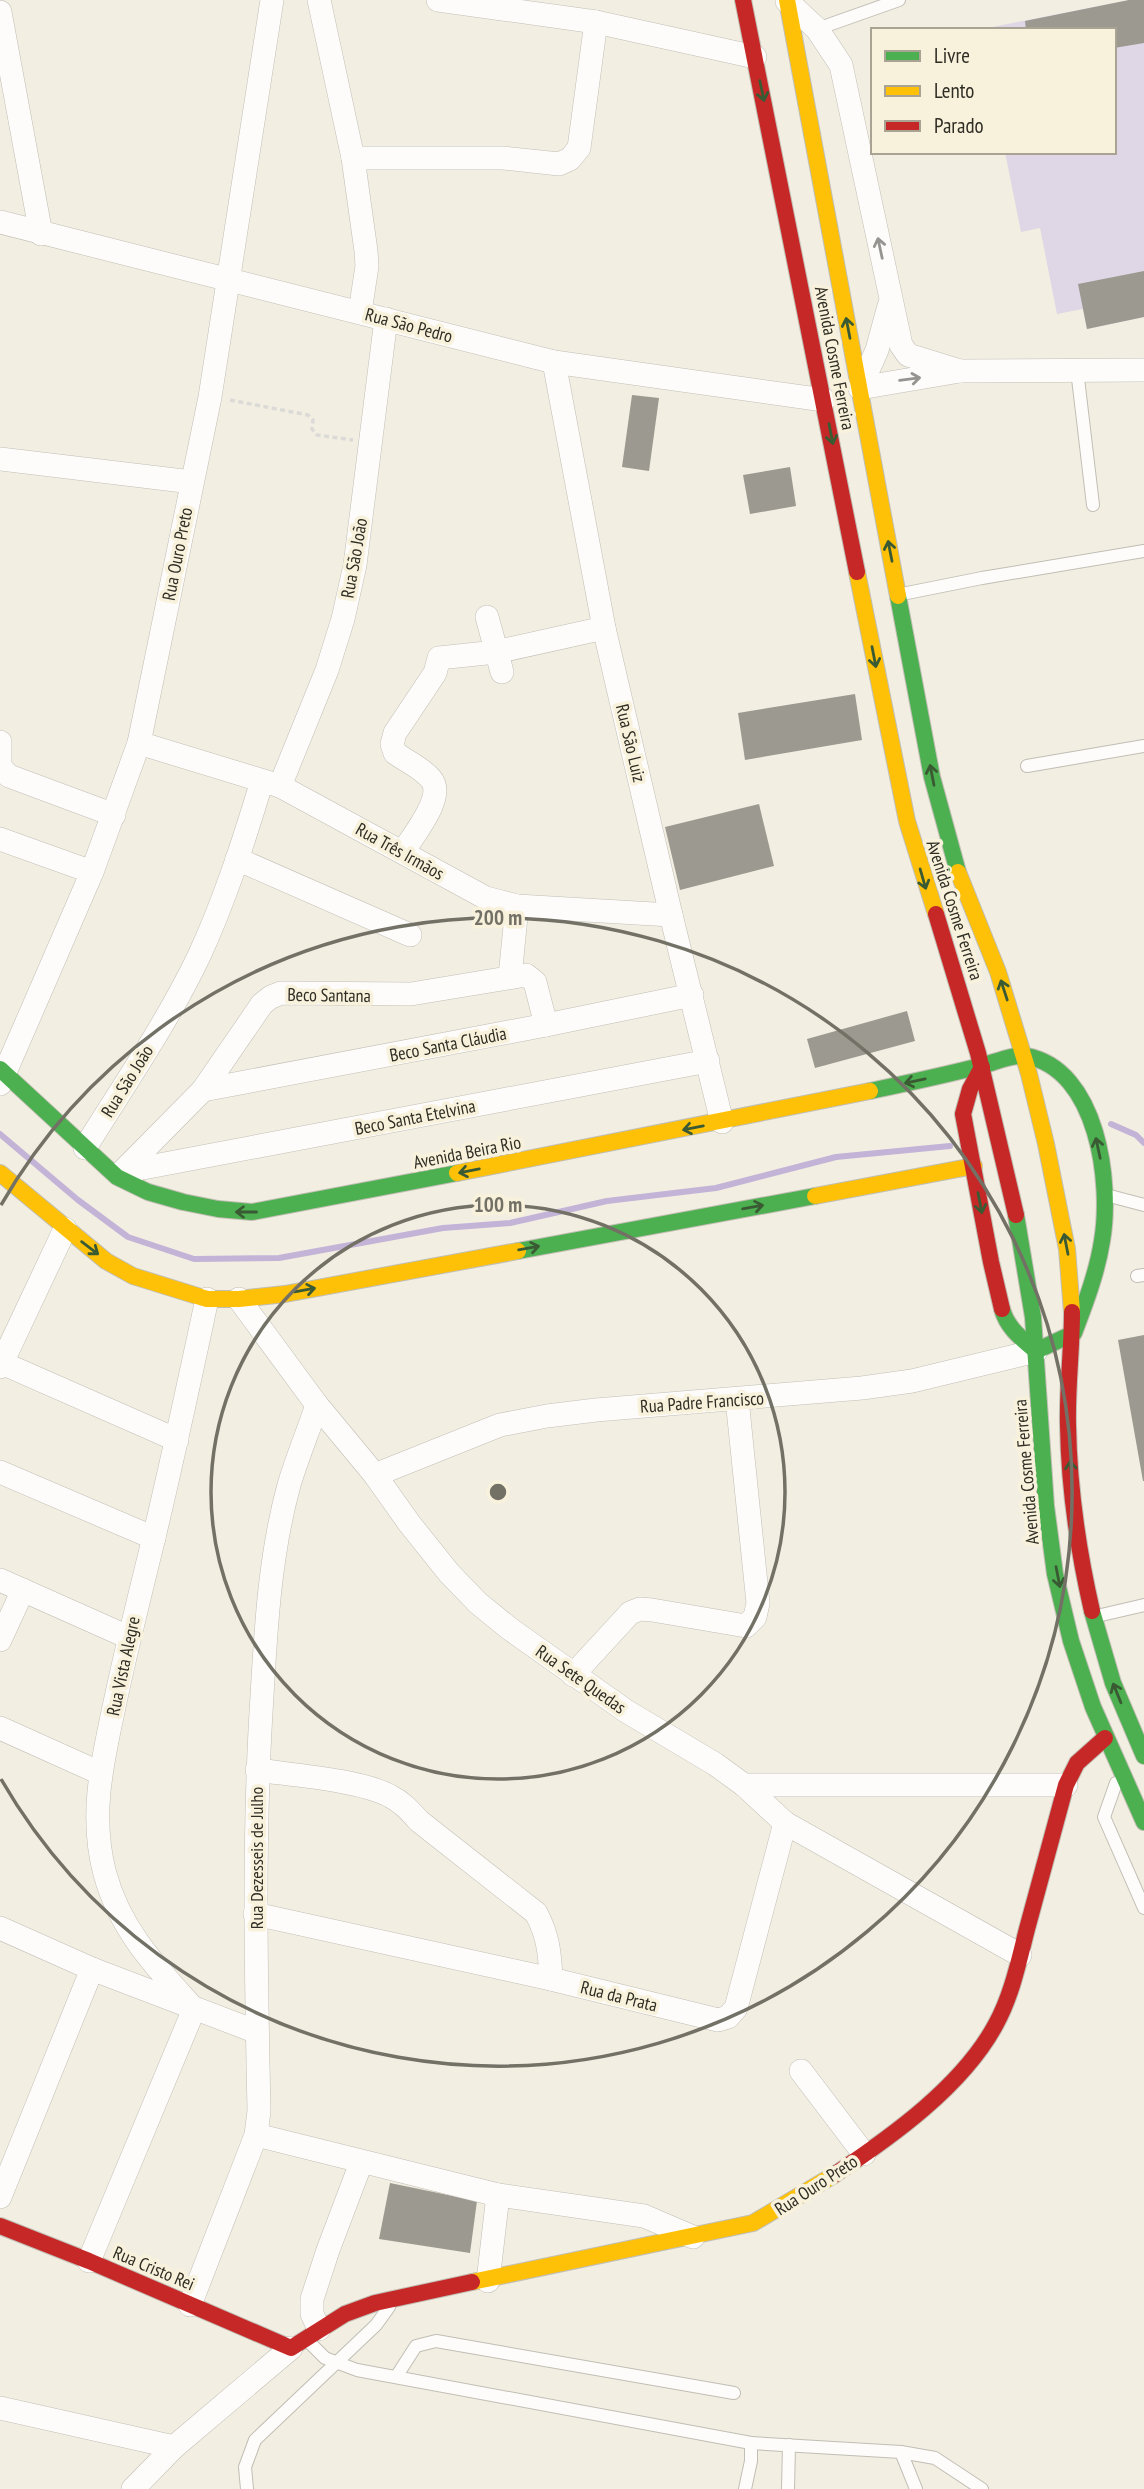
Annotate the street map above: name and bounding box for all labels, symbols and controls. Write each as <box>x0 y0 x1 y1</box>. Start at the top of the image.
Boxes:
legend <box>871 28 1116 154</box>
text: Livre <box>934 42 970 69</box>
text: Lento <box>934 77 974 104</box>
one-way arrow <box>755 79 769 102</box>
text: Parado <box>934 112 984 139</box>
one-way arrow <box>873 237 887 260</box>
street label: Avenida Cosme Ferreira <box>810 284 860 432</box>
street label: Rua São Pedro <box>363 302 455 348</box>
one-way arrow <box>841 317 854 340</box>
one-way arrow <box>898 373 921 386</box>
one-way arrow <box>824 422 838 445</box>
street label: Rua Ouro Preto <box>157 505 197 602</box>
street label: Rua São João <box>336 516 372 600</box>
one-way arrow <box>883 540 897 563</box>
one-way arrow <box>868 645 881 668</box>
street label: Rua São Luiz <box>611 702 651 784</box>
one-way arrow <box>925 764 939 787</box>
street label: Rua Três Irmãos <box>352 817 448 885</box>
street label: Avenida Cosme Ferreira <box>922 837 988 983</box>
one-way arrow <box>918 868 931 890</box>
text: 200 m <box>474 904 522 931</box>
one-way arrow <box>996 980 1009 1002</box>
street label: Beco Santana <box>287 983 371 1007</box>
street label: Beco Santa Cláudia <box>388 1021 508 1067</box>
street label: Rua São João <box>96 1040 158 1121</box>
one-way arrow <box>904 1075 927 1089</box>
street label: Beco Santa Etelvina <box>353 1094 477 1140</box>
one-way arrow <box>682 1121 705 1135</box>
street label: Avenida Beira Rio <box>411 1130 523 1174</box>
one-way arrow <box>1091 1137 1105 1160</box>
one-way arrow <box>458 1165 481 1179</box>
text: 100 m <box>474 1191 522 1218</box>
one-way arrow <box>974 1191 988 1214</box>
one-way arrow <box>741 1200 764 1213</box>
one-way arrow <box>235 1205 258 1219</box>
one-way arrow <box>1059 1233 1072 1256</box>
one-way arrow <box>80 1241 99 1256</box>
one-way arrow <box>517 1241 540 1255</box>
one-way arrow <box>293 1283 316 1296</box>
street label: Rua Padre Francisco <box>639 1386 765 1418</box>
street label: Avenida Cosme Ferreira <box>1008 1398 1044 1546</box>
one-way arrow <box>1064 1460 1077 1483</box>
centre of rings <box>486 1480 510 1504</box>
one-way arrow <box>1051 1565 1065 1588</box>
street label: Rua Vista Alegre <box>101 1614 145 1718</box>
street label: Rua Sete Quedas <box>531 1640 631 1718</box>
one-way arrow <box>1110 1683 1123 1704</box>
street label: Rua Dezesseis de Julho <box>245 1787 268 1929</box>
street label: Rua da Prata <box>578 1975 660 2017</box>
street label: Rua Ouro Preto <box>770 2150 862 2220</box>
street label: Rua Cristo Rei <box>110 2241 198 2295</box>

